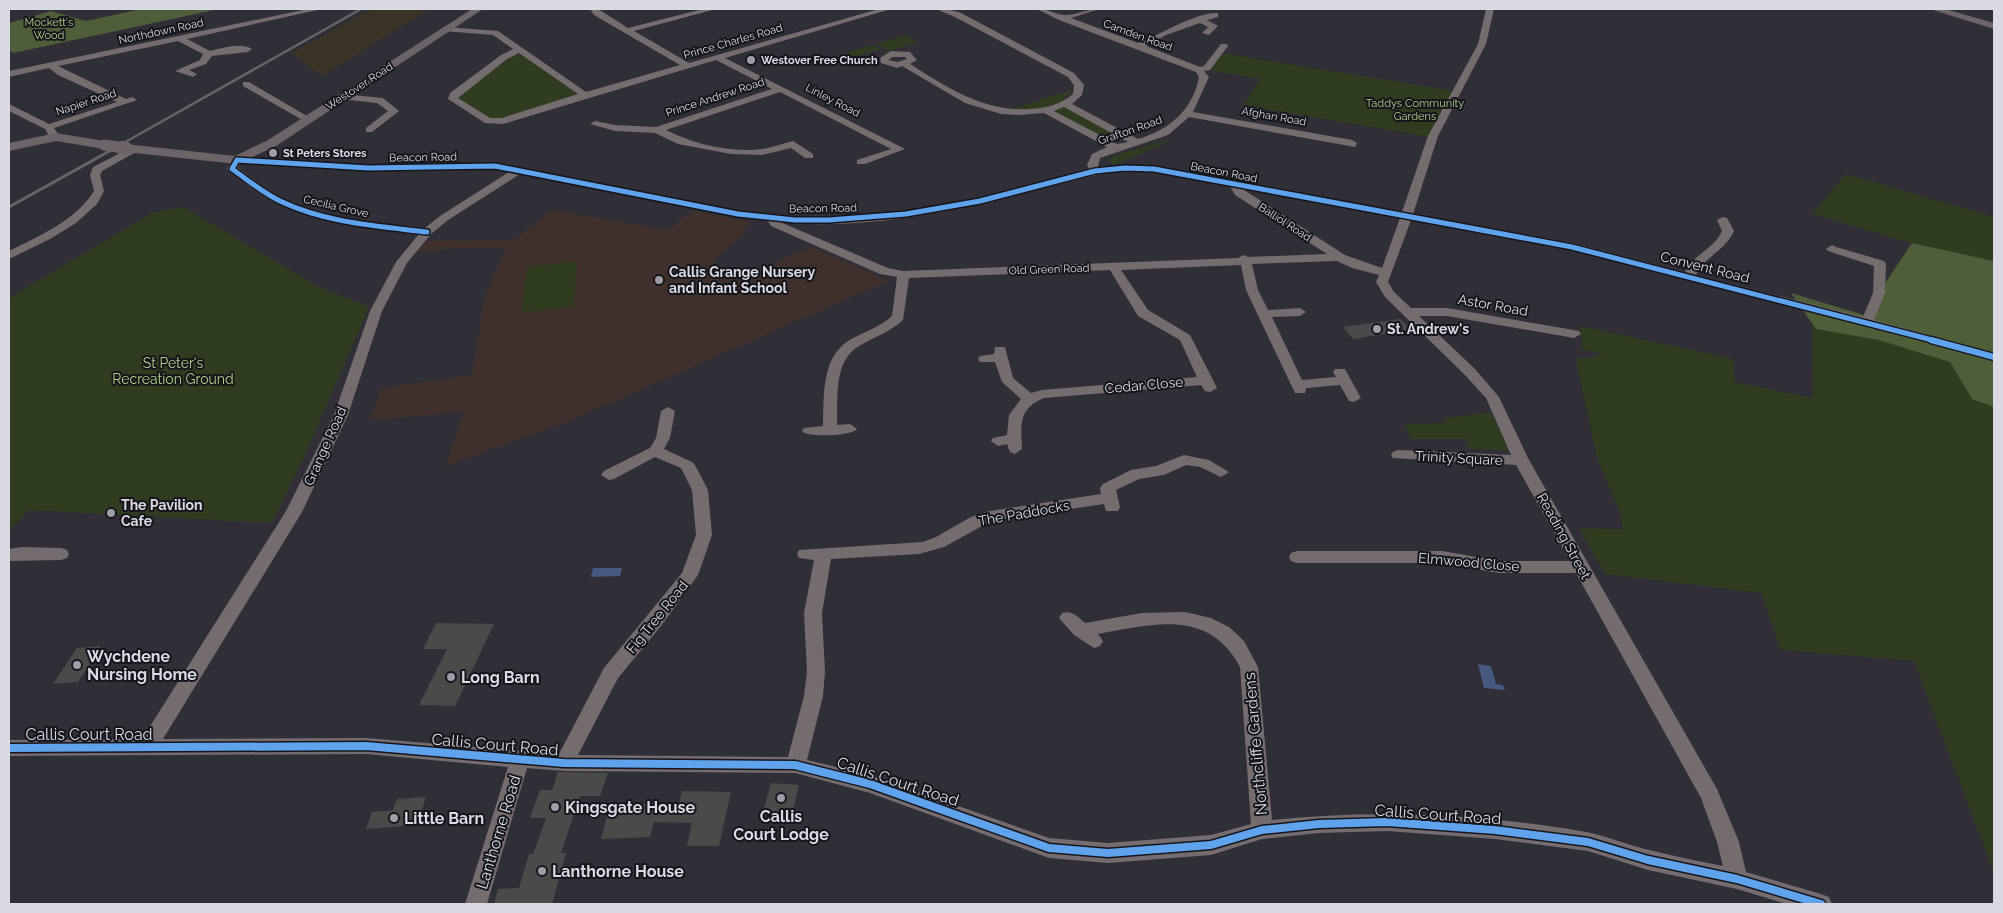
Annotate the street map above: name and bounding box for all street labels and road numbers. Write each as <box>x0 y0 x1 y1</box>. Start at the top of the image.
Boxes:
street label: Northdown Road <box>117 16 205 47</box>
street label: Camden Road <box>1102 17 1174 54</box>
street label: Prince Charles Road <box>682 21 784 62</box>
street label: Westover Road <box>323 60 395 113</box>
street label: Prince Andrew Road <box>664 75 766 120</box>
street label: Linley Road <box>803 81 862 120</box>
street label: Napier Road <box>54 87 118 118</box>
street label: Afghan Road <box>1241 104 1307 129</box>
street label: Grafton Road <box>1096 113 1164 148</box>
street label: Beacon Road <box>389 150 457 165</box>
street label: Beacon Road <box>1189 160 1259 185</box>
street label: Cecilia Grove <box>302 193 370 220</box>
street label: Beacon Road <box>789 201 857 216</box>
street label: Balliol Road <box>1256 201 1314 244</box>
street label: Convent Road <box>1659 248 1751 286</box>
street label: Old Green Road <box>1008 262 1090 277</box>
street label: Astor Road <box>1457 291 1529 319</box>
street label: Cedar Close <box>1104 374 1184 396</box>
street label: Grange Road <box>300 404 350 488</box>
street label: Trinity Square <box>1415 448 1503 468</box>
street label: Reading Street <box>1534 490 1594 582</box>
street label: The Paddocks <box>977 497 1071 529</box>
street label: Elmwood Close <box>1418 550 1520 574</box>
street label: Fig Tree Road <box>623 578 691 656</box>
street label: Northcliffe Gardens <box>1240 672 1271 816</box>
street label: Callis Court Road <box>25 725 153 744</box>
street label: Callis Court Road <box>431 729 559 760</box>
street label: Callis Court Road <box>834 753 961 810</box>
street label: Lanthorne Road <box>472 773 525 891</box>
street label: Callis Court Road <box>1374 801 1502 828</box>

